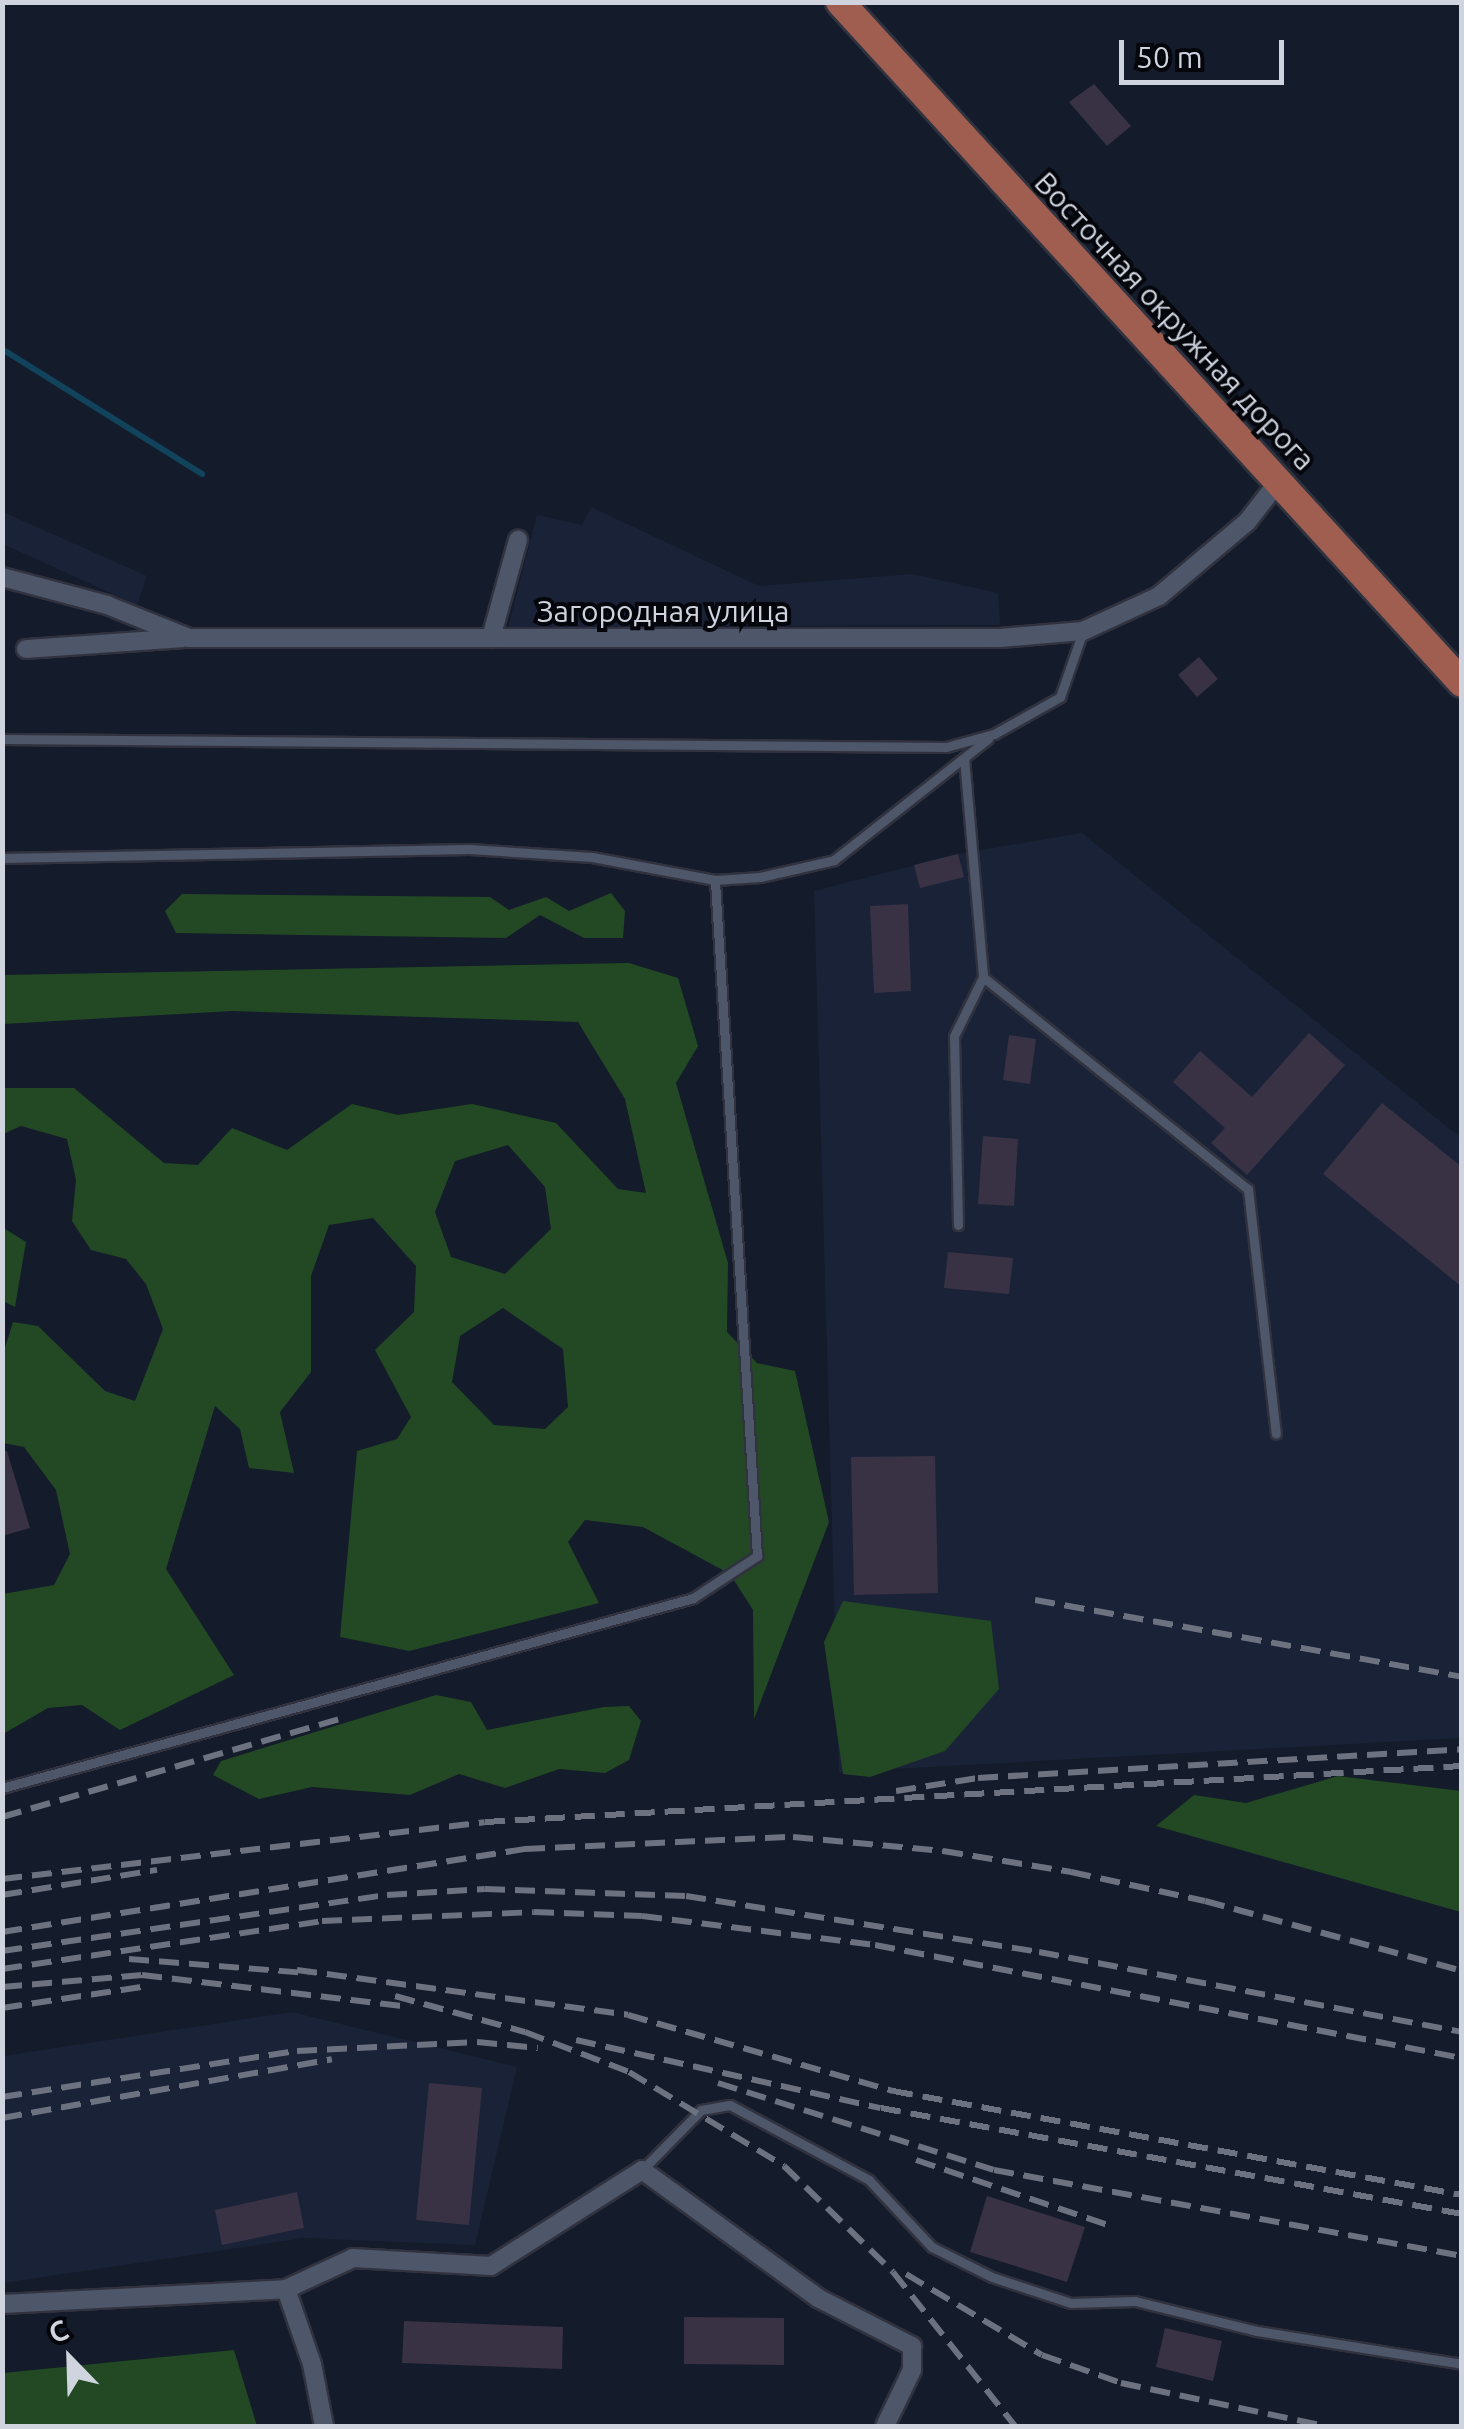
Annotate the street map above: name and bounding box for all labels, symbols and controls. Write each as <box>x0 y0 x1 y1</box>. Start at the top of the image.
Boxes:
scale bar <box>1124 20 1289 82</box>
text: 50 m <box>1136 40 1203 74</box>
street label: Восточная окружная дорога <box>1027 164 1323 478</box>
street label: Загородная улица <box>537 593 789 629</box>
north arrow <box>20 2309 120 2409</box>
text: С <box>44 2313 72 2349</box>

